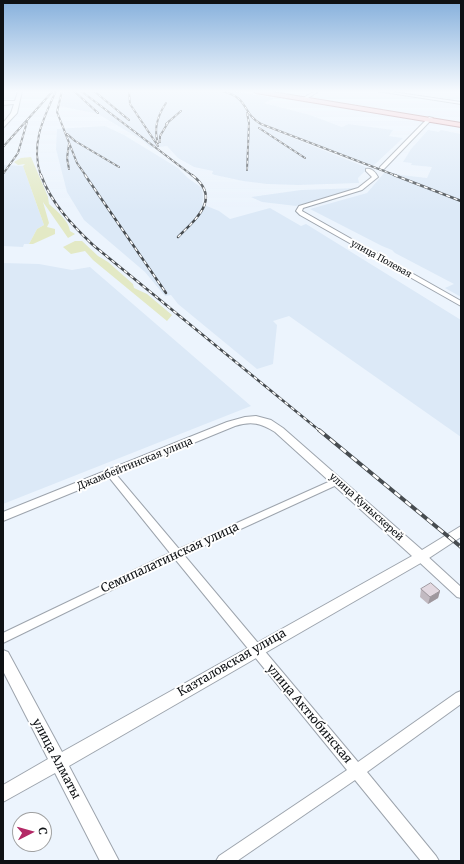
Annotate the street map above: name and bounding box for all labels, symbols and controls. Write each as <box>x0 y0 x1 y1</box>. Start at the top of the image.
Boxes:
street label: улица Полевая <box>349 238 413 280</box>
street label: Джамбейтинская улица <box>76 435 194 493</box>
street label: улица Куныскерей <box>327 471 405 543</box>
street label: Семипалатинская улица <box>99 520 241 596</box>
street label: Казталовская улица <box>175 626 289 700</box>
street label: улица Актюбинская <box>263 662 355 766</box>
street label: улица Алматы <box>29 716 83 802</box>
north arrow <box>12 812 52 852</box>
text: С <box>36 826 50 835</box>

